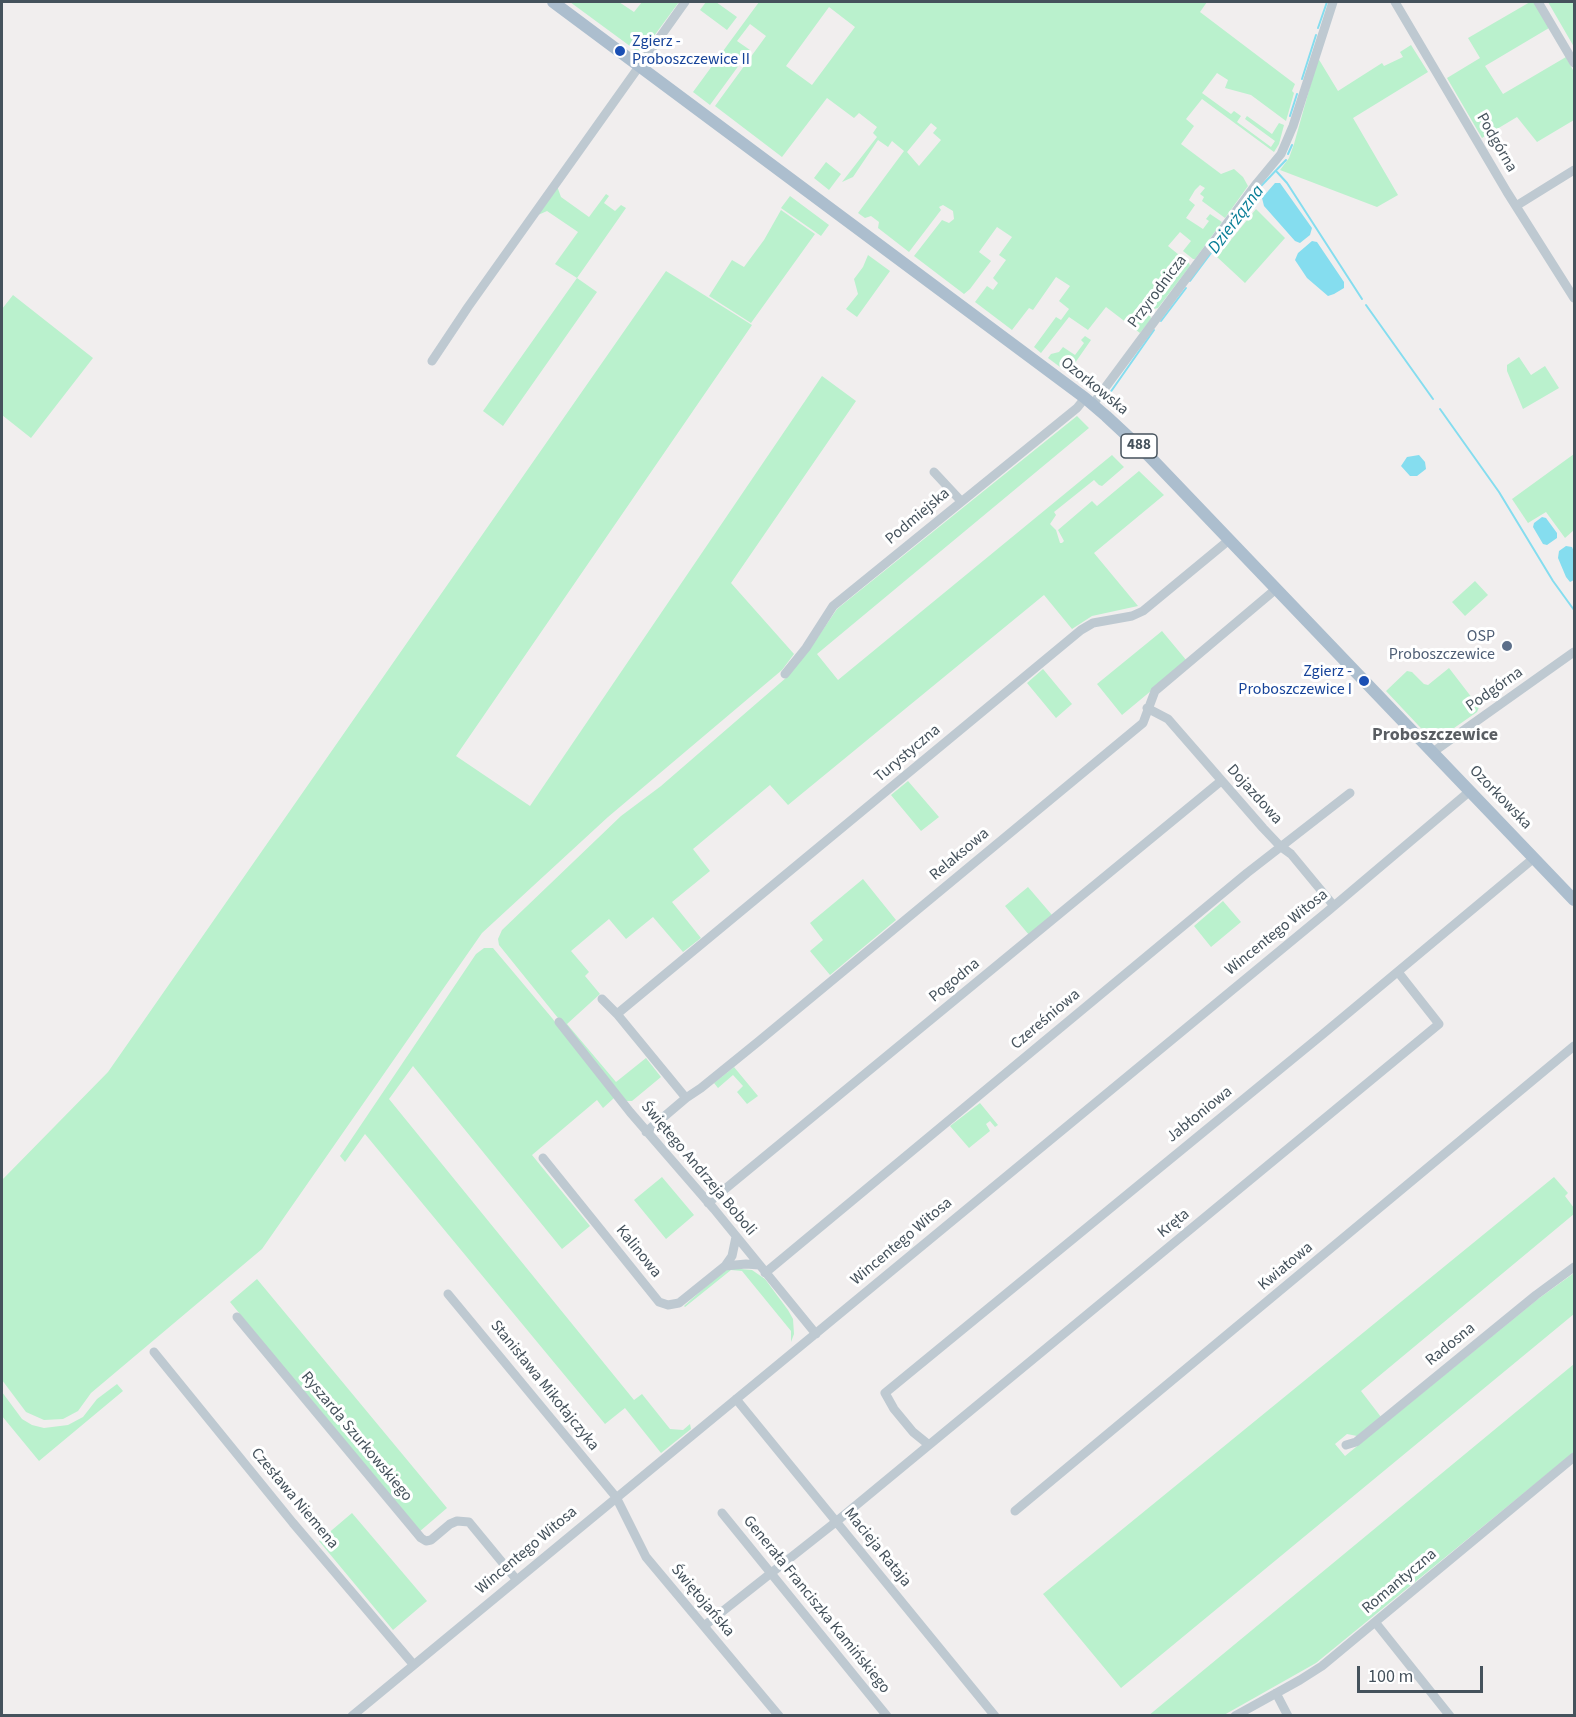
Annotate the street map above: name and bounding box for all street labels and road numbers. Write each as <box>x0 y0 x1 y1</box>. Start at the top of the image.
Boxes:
street label: Podgórna <box>1471 110 1521 176</box>
street label: Przyrodnicza <box>1124 252 1192 332</box>
street label: Ozorkowska <box>1056 354 1132 420</box>
road number: 488 <box>1121 434 1157 458</box>
street label: Podmiejska <box>882 485 954 549</box>
street label: Podgórna <box>1463 663 1527 717</box>
street label: Turystyczna <box>871 721 945 787</box>
street label: Dojazdowa <box>1222 761 1286 829</box>
street label: Ozorkowska <box>1465 762 1535 834</box>
street label: Relaksowa <box>926 825 994 885</box>
street label: Wincentego Witosa <box>1222 886 1332 980</box>
street label: Pogodna <box>926 955 984 1007</box>
street label: Czereśniowa <box>1007 986 1085 1054</box>
street label: Jabłoniowa <box>1163 1083 1237 1147</box>
street label: Świętego Andrzeja Boboli <box>636 1098 760 1240</box>
street label: Wincentego Witosa <box>847 1194 957 1290</box>
street label: Kręta <box>1154 1205 1194 1243</box>
street label: Kalinowa <box>611 1222 665 1282</box>
street label: Kwiatowa <box>1255 1239 1317 1295</box>
street label: Stanisława Mikołajczyka <box>486 1317 602 1455</box>
street label: Radosna <box>1422 1319 1480 1371</box>
street label: Ryszarda Szurkowskiego <box>296 1368 416 1506</box>
street label: Czesława Niemena <box>246 1445 342 1553</box>
street label: Wincentego Witosa <box>472 1503 582 1599</box>
street label: Macieja Rataja <box>839 1505 915 1591</box>
street label: Generała Franciszka Kamińskiego <box>738 1512 894 1698</box>
street label: Romantyczna <box>1359 1545 1441 1619</box>
street label: Świętojańska <box>666 1561 738 1641</box>

